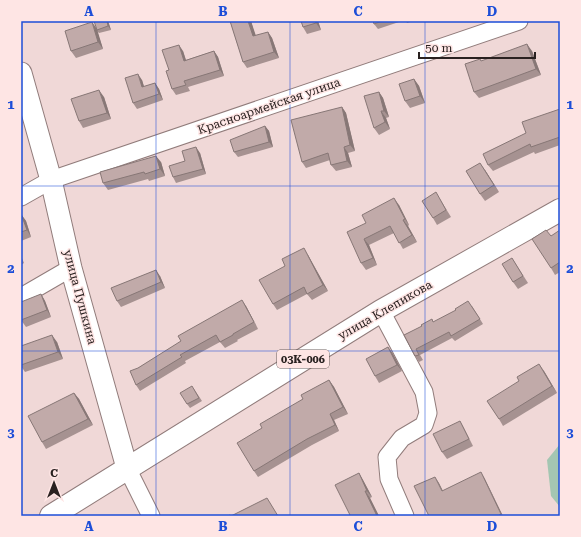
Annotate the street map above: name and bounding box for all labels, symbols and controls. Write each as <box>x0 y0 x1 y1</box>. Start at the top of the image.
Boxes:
text: A <box>84 4 94 19</box>
text: B <box>218 4 228 19</box>
text: C <box>353 4 363 19</box>
text: D <box>487 4 497 19</box>
scale bar <box>419 34 535 60</box>
text: 50 m <box>425 41 452 55</box>
street label: Красноармейская улица <box>196 75 343 137</box>
text: 1 <box>7 97 15 112</box>
text: 1 <box>566 97 574 112</box>
street label: улица Пушкина <box>61 248 99 346</box>
text: 2 <box>7 261 15 276</box>
text: 2 <box>566 261 574 276</box>
street label: улица Клепикова <box>335 277 435 343</box>
road number: 03К-006 <box>277 350 329 368</box>
text: 3 <box>7 425 15 440</box>
text: 3 <box>566 425 574 440</box>
north arrow <box>34 463 74 503</box>
text: С <box>50 467 58 480</box>
text: A <box>84 519 94 534</box>
text: B <box>218 519 228 534</box>
text: C <box>353 519 363 534</box>
text: D <box>487 519 497 534</box>

